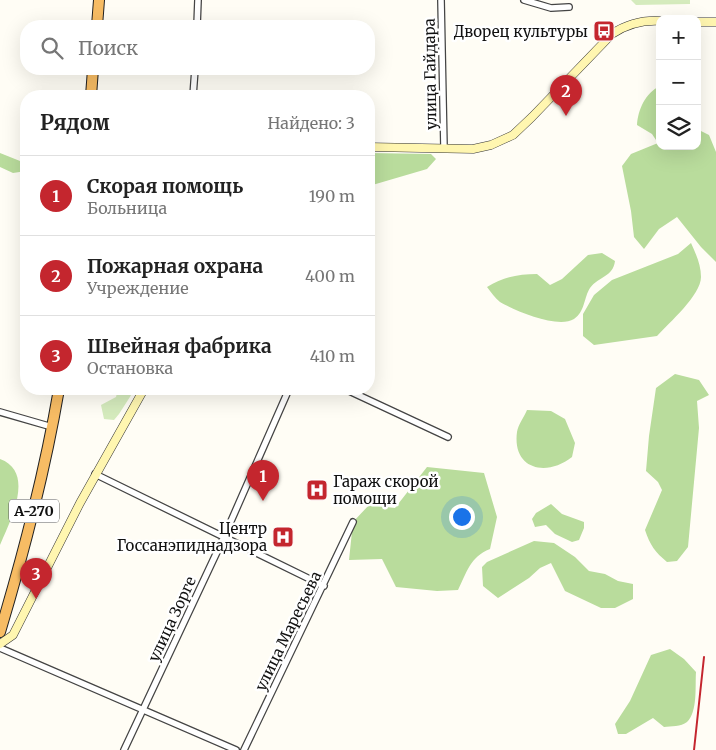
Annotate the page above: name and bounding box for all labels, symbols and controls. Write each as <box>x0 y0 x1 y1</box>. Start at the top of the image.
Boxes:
map controls <box>656 15 701 150</box>
button: + <box>656 15 701 60</box>
street label: улица Гайдара <box>420 18 440 130</box>
bus stop icon: Дворец культуры <box>592 19 616 43</box>
search box <box>20 20 375 75</box>
place label: Дворец культуры <box>454 22 588 41</box>
icon: search <box>38 34 66 62</box>
text: Поиск <box>78 36 138 60</box>
button: − <box>656 60 701 105</box>
pin: 2 <box>550 75 582 116</box>
button: layers <box>656 105 701 150</box>
text: Рядом <box>40 109 110 136</box>
text: Найдено: 3 <box>268 113 355 133</box>
text: Скорая помощь <box>87 174 243 198</box>
text: 1 <box>52 186 60 206</box>
text: 190 m <box>309 186 355 206</box>
text: Больница <box>87 198 167 218</box>
text: Пожарная охрана <box>87 254 263 278</box>
text: 2 <box>51 266 61 286</box>
text: 400 m <box>305 266 355 286</box>
text: Учреждение <box>87 278 189 298</box>
text: Швейная фабрика <box>87 334 272 358</box>
text: 3 <box>51 346 61 366</box>
text: 410 m <box>310 346 355 366</box>
text: Остановка <box>87 358 173 378</box>
pin: 1 <box>247 460 279 501</box>
place label: Гараж скорой помощи <box>333 472 439 508</box>
hospital icon: Гараж скорой помощи <box>305 478 329 502</box>
road number: А-270 <box>9 500 59 522</box>
your location <box>449 504 475 530</box>
place label: Центр Госсанэпиднадзора <box>117 519 267 555</box>
hospital icon: Центр Госсанэпиднадзора <box>271 525 295 549</box>
pin: 3 <box>20 558 52 599</box>
street label: улица Маресьева <box>251 568 325 694</box>
street label: улица Зорге <box>144 573 200 665</box>

